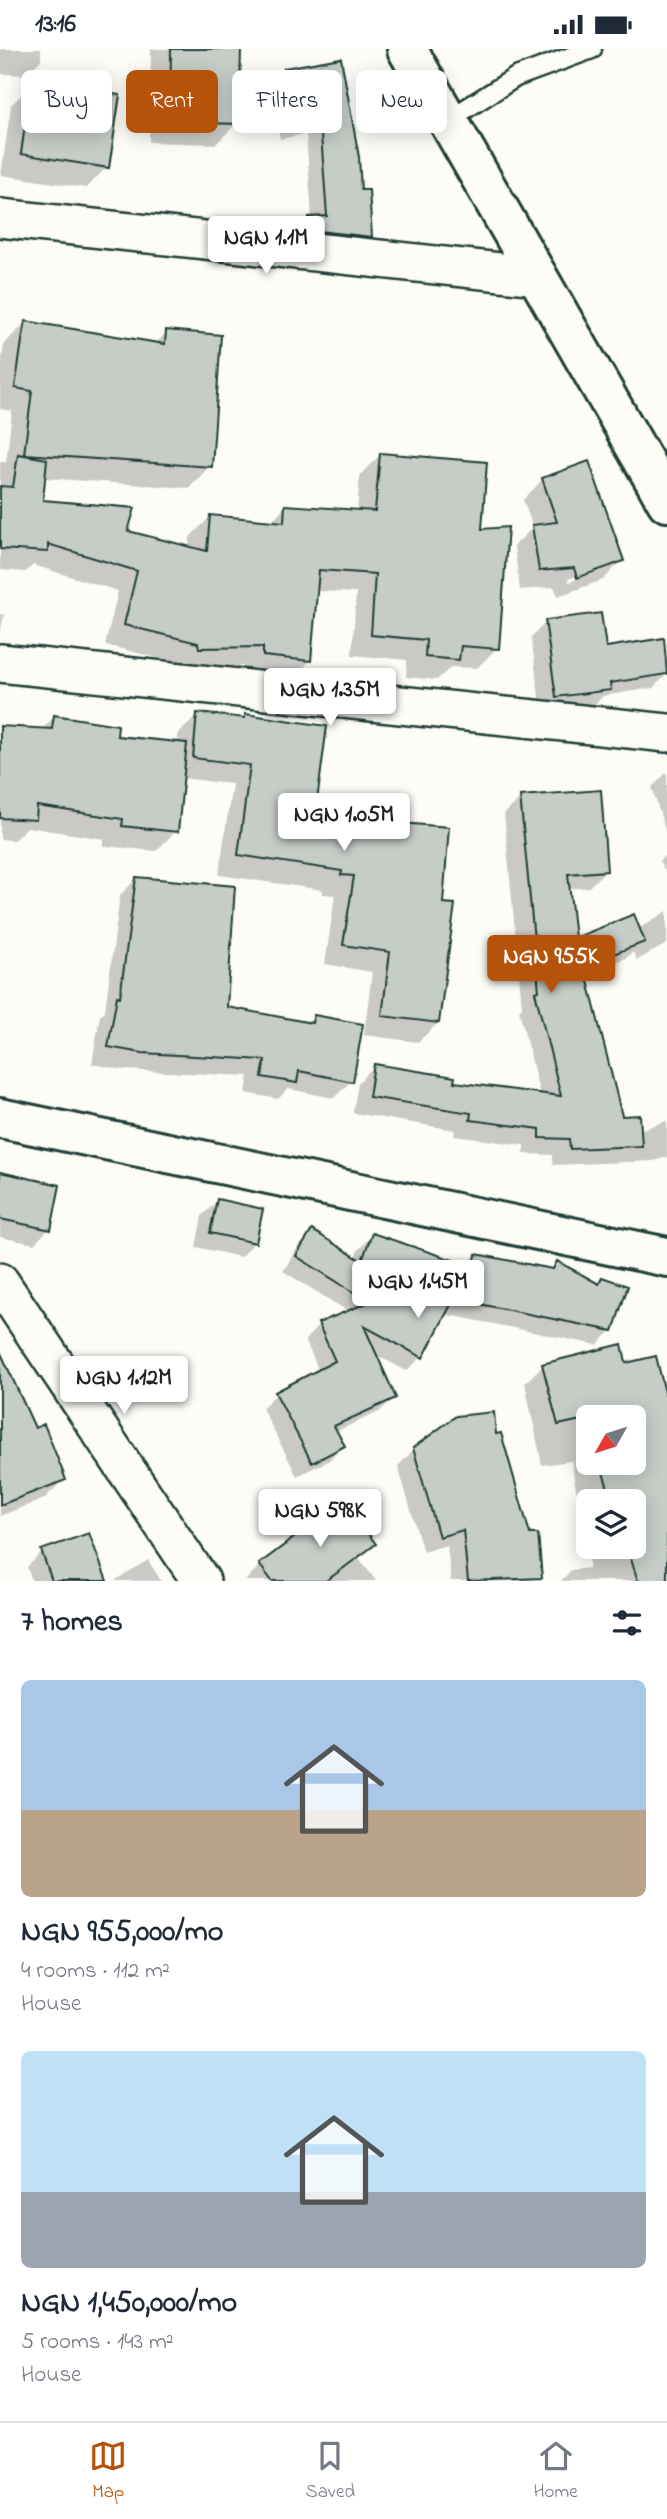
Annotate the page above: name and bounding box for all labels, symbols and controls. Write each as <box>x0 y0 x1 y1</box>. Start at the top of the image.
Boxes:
text: 13:16 <box>35 6 76 44</box>
chip: Buy <box>21 70 112 133</box>
chip: Rent <box>126 70 218 133</box>
chip: Filters <box>232 70 342 133</box>
chip: New <box>356 70 447 133</box>
pin: NGN 1.1M <box>194 217 338 276</box>
text: NGN 1.1M <box>224 222 308 255</box>
pin: NGN 1.35M <box>250 669 410 728</box>
text: NGN 1.35M <box>280 674 380 707</box>
pin: NGN 1.05M <box>264 793 424 853</box>
text: NGN 1.05M <box>294 799 394 832</box>
pin: NGN 955K <box>479 935 623 995</box>
text: NGN 955K <box>503 941 599 974</box>
pin: NGN 1.45M <box>338 1261 498 1320</box>
text: NGN 1.45M <box>368 1266 468 1299</box>
pin: NGN 1.12M <box>44 1357 204 1416</box>
text: NGN 1.12M <box>76 1362 172 1395</box>
north arrow <box>576 1405 646 1475</box>
map controls <box>576 1405 646 1559</box>
pin: NGN 598K <box>248 1489 392 1549</box>
button: layers <box>576 1489 646 1559</box>
text: NGN 598K <box>274 1495 366 1528</box>
text: 7 homes <box>21 1601 123 1645</box>
icon: filters <box>608 1604 646 1642</box>
icon: home <box>271 1726 397 1852</box>
text: NGN 955,000/mo <box>21 1911 223 1955</box>
text: 4 rooms · 112 m² <box>21 1955 170 1988</box>
text: House <box>21 1988 81 2021</box>
icon: home <box>271 2097 397 2223</box>
text: NGN 1,450,000/mo <box>21 2282 237 2326</box>
text: 5 rooms · 143 m² <box>21 2326 174 2359</box>
text: House <box>21 2359 81 2392</box>
tab: Map <box>89 2437 127 2506</box>
tab: Saved <box>306 2437 355 2506</box>
tab: Home <box>534 2437 578 2506</box>

